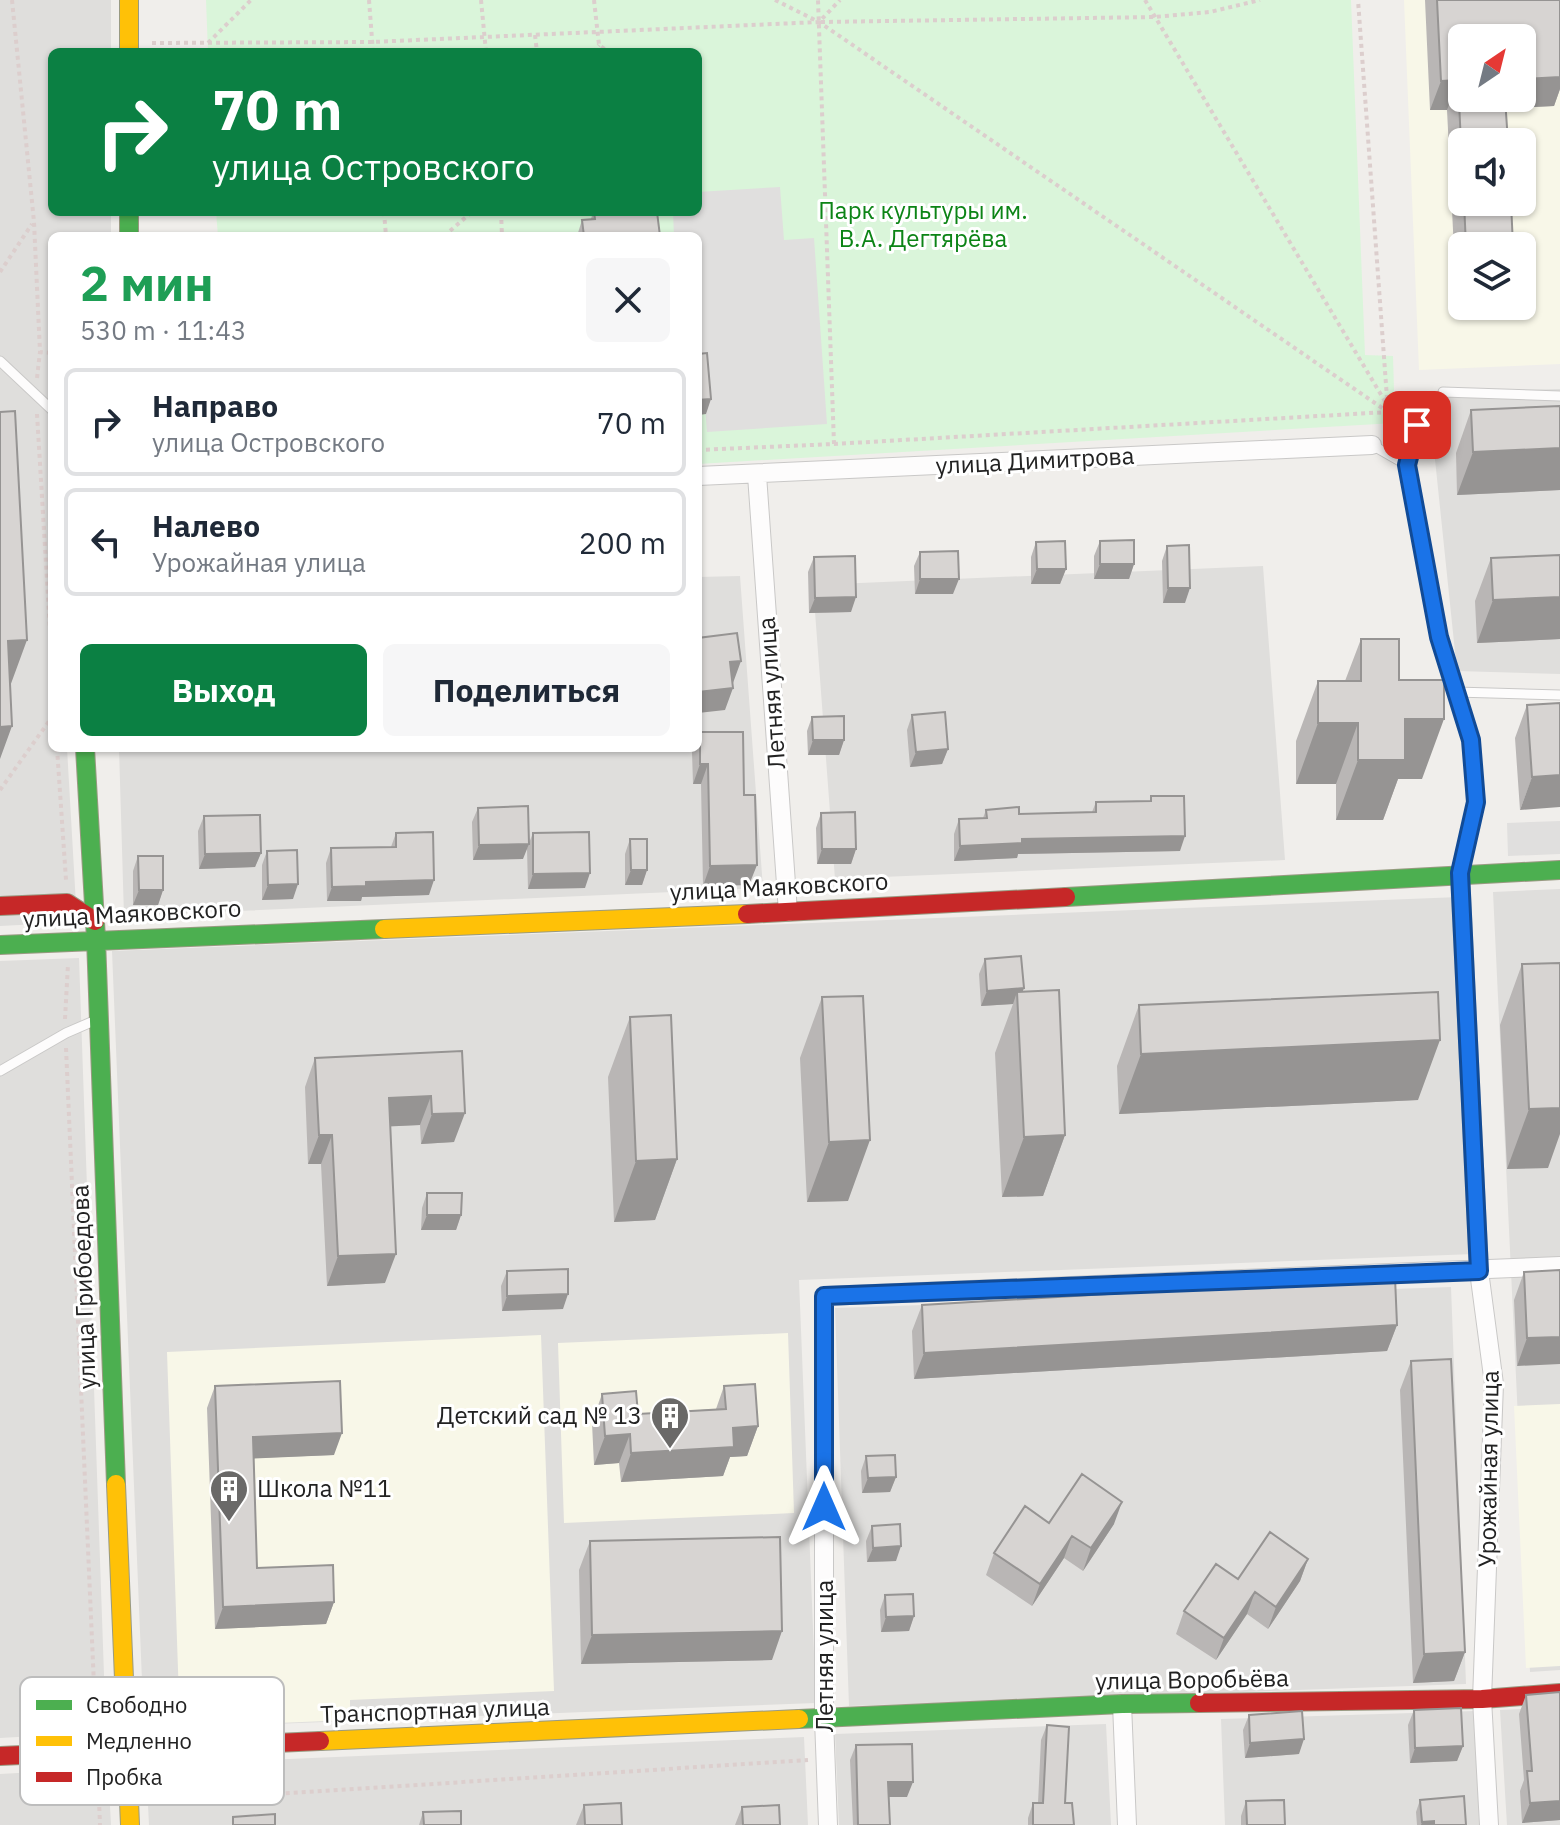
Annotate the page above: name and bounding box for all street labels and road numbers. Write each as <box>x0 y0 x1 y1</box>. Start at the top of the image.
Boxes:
street label: улица Димитрова <box>935 439 1135 481</box>
street label: Летняя улица <box>750 616 792 770</box>
street label: улица Маяковского <box>669 864 889 908</box>
street label: улица Маяковского <box>22 891 242 935</box>
street label: улица Грибоедова <box>63 1184 103 1390</box>
street label: Урожайная улица <box>1470 1370 1506 1568</box>
street label: Летняя улица <box>808 1580 840 1732</box>
street label: улица Воробьёва <box>1095 1661 1289 1697</box>
street label: Транспортная улица <box>320 1690 550 1730</box>

